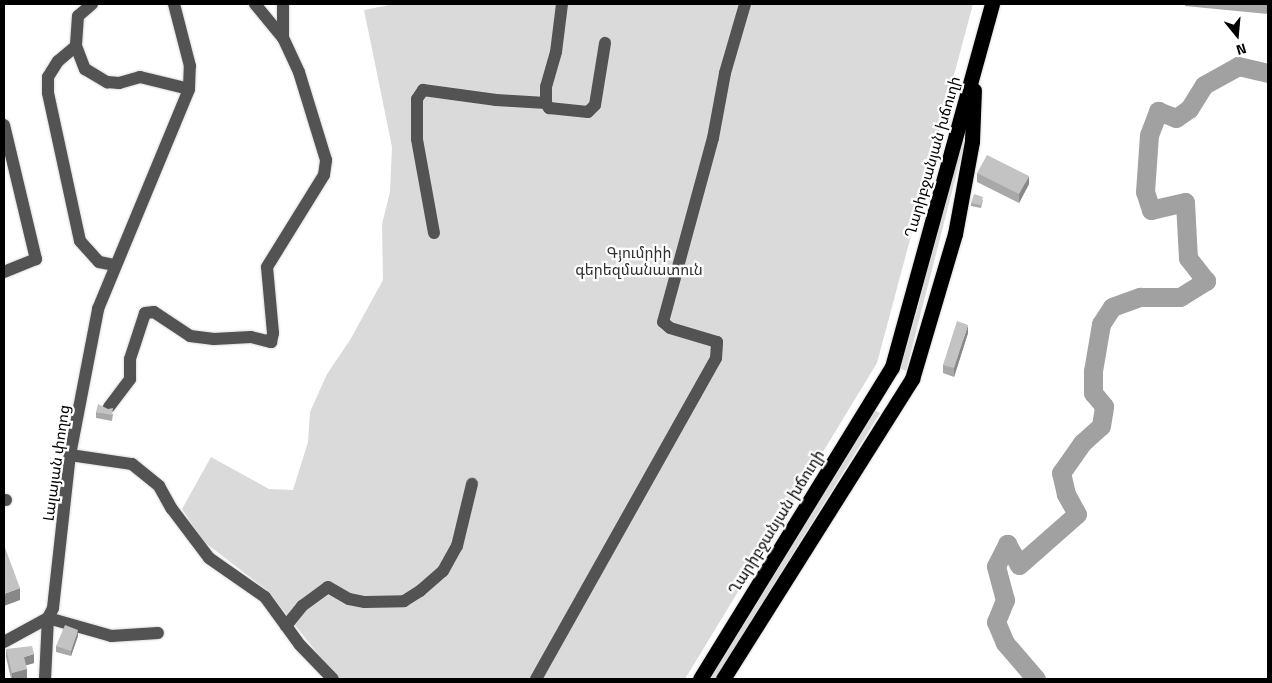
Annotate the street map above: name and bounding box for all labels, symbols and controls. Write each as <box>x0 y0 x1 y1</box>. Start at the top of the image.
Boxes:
north arrow <box>1212 10 1262 60</box>
text: N <box>1234 38 1249 61</box>
street label: Ղարիբջանյան խճուղի <box>900 74 964 240</box>
park label: Գյումրիի գերեզմանատուն <box>575 243 703 278</box>
street label: Լալայան փողոց <box>39 404 73 522</box>
street label: Ղարիբջանյան խճուղի <box>724 446 828 598</box>

